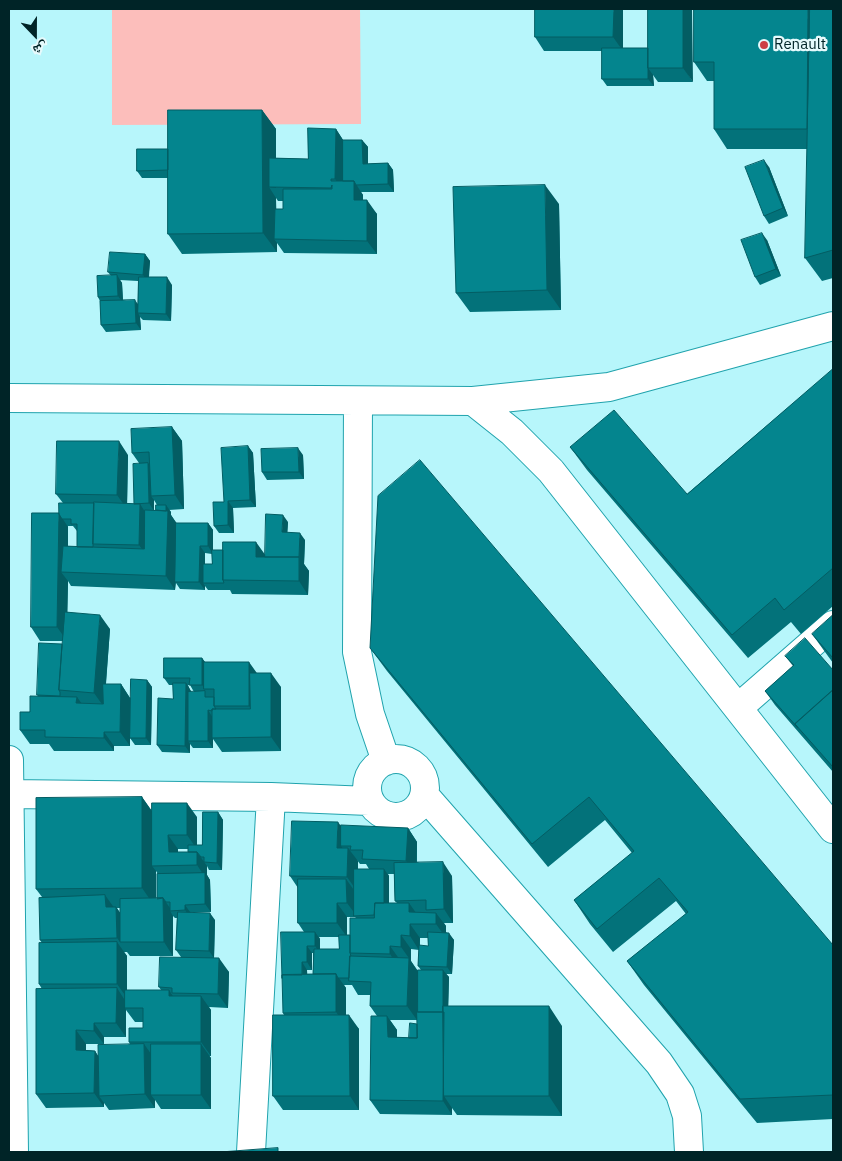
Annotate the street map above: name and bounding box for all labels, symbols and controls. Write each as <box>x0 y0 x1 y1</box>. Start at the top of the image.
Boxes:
north arrow <box>10 10 60 60</box>
place label: Renault <box>774 36 826 54</box>
text: ش <box>30 38 51 60</box>
marker: Renault <box>758 39 770 51</box>

